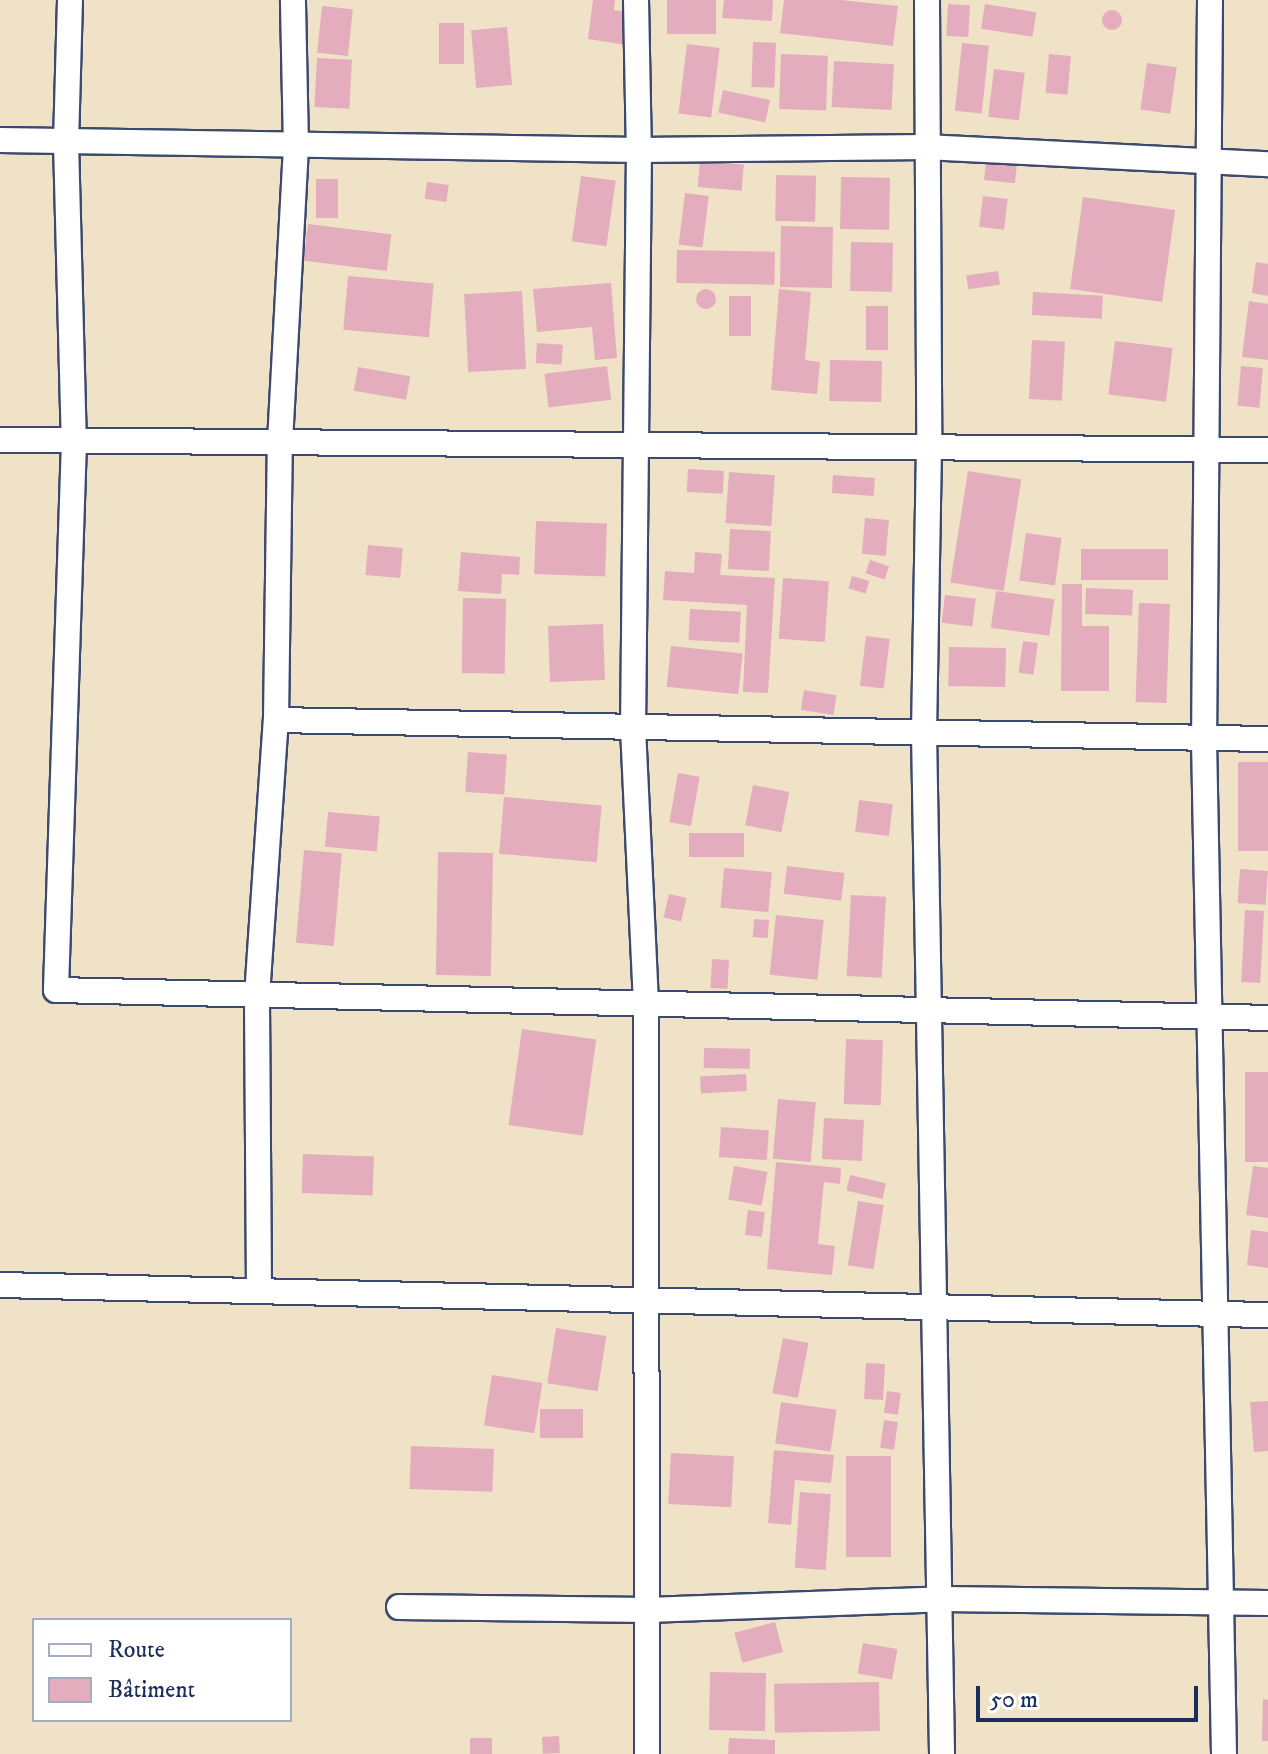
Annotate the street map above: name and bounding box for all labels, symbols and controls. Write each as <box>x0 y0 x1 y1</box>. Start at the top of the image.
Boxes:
legend <box>32 1618 292 1722</box>
text: Route <box>108 1635 165 1665</box>
scale bar <box>980 1670 1202 1720</box>
text: Bâtiment <box>108 1675 195 1705</box>
text: 50 m <box>990 1685 1038 1715</box>

